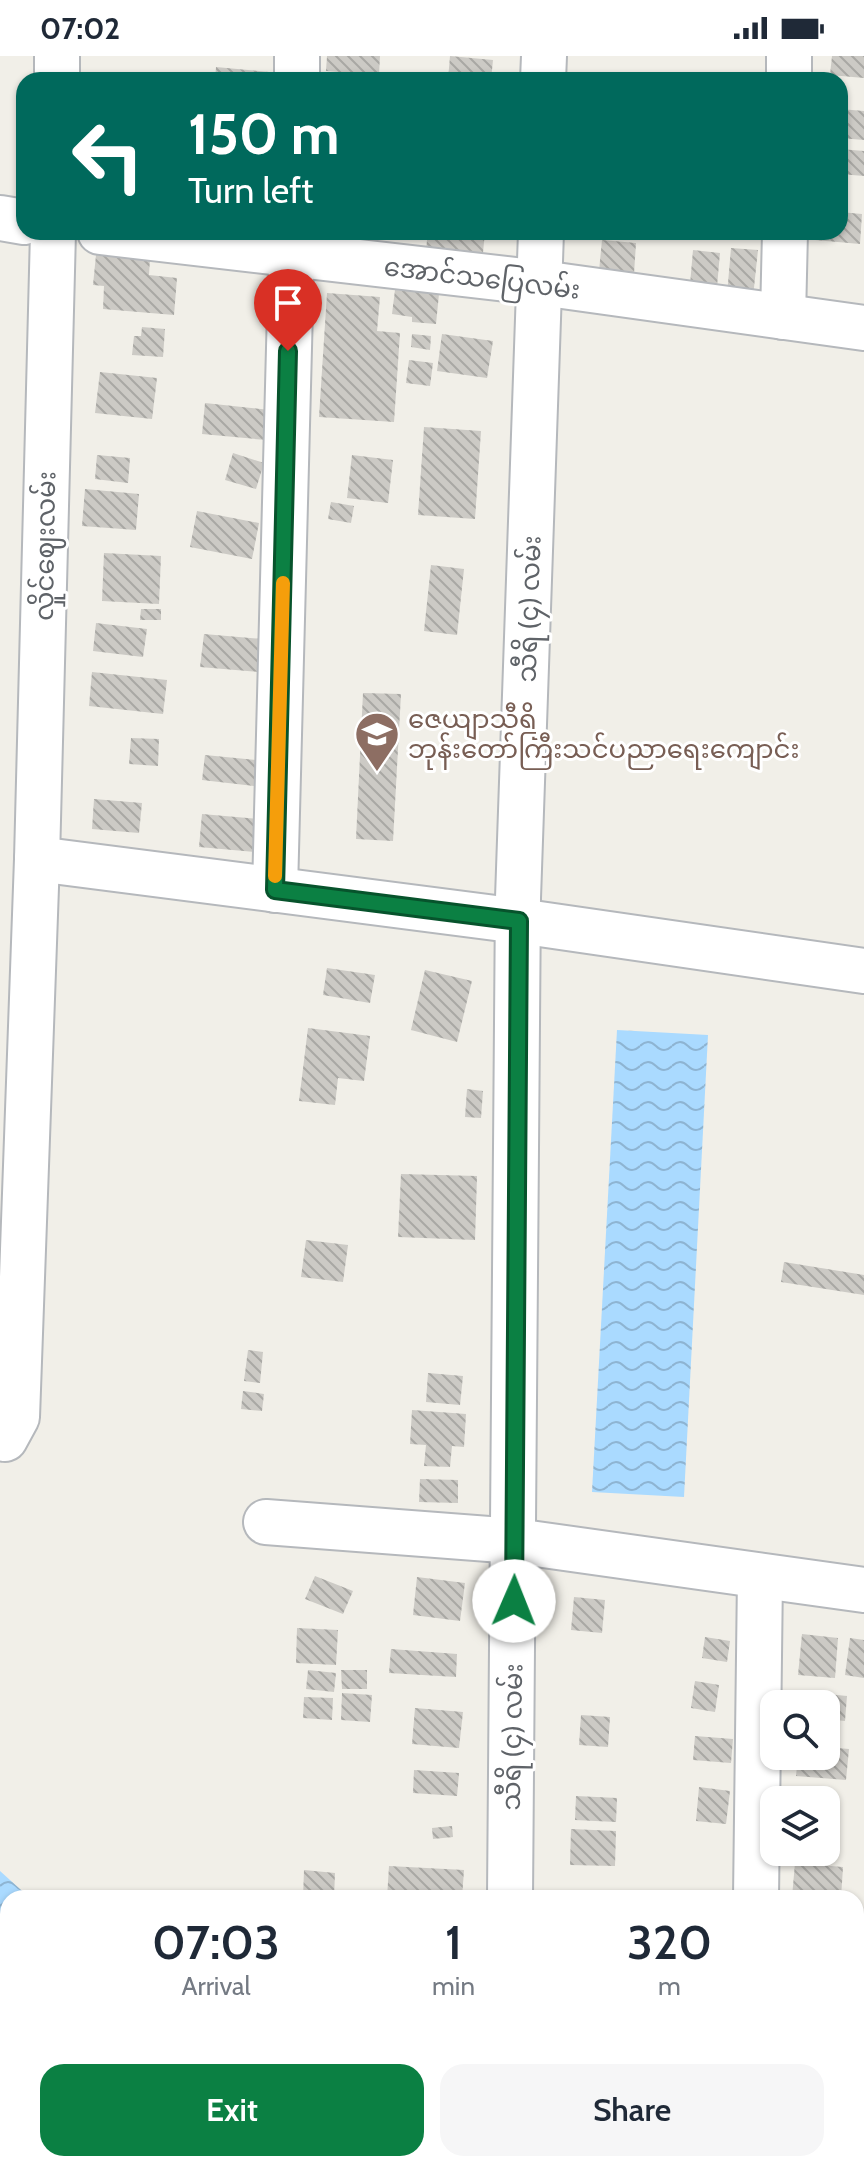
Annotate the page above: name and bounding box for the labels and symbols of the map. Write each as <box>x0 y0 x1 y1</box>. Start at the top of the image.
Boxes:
street label: အောင်သပြေလမ်း <box>382 249 582 311</box>
pin <box>254 269 322 351</box>
street label: လှိုင်ဈေးလမ်း <box>27 471 67 621</box>
street label: သီရိ (၄) လမ်း <box>509 535 553 683</box>
place label: ဇေယျာသီရိ ဘုန်းတော်ကြီးသင်ပညာရေးကျောင်း <box>408 702 799 770</box>
school or university icon: ဇေယျာသီရိ ဘုန်းတော်ကြီးသင်ပညာရေးကျောင်း <box>353 710 401 773</box>
position arrow <box>472 1559 556 1643</box>
street label: သီရိ (၄) လမ်း <box>494 1663 534 1811</box>

